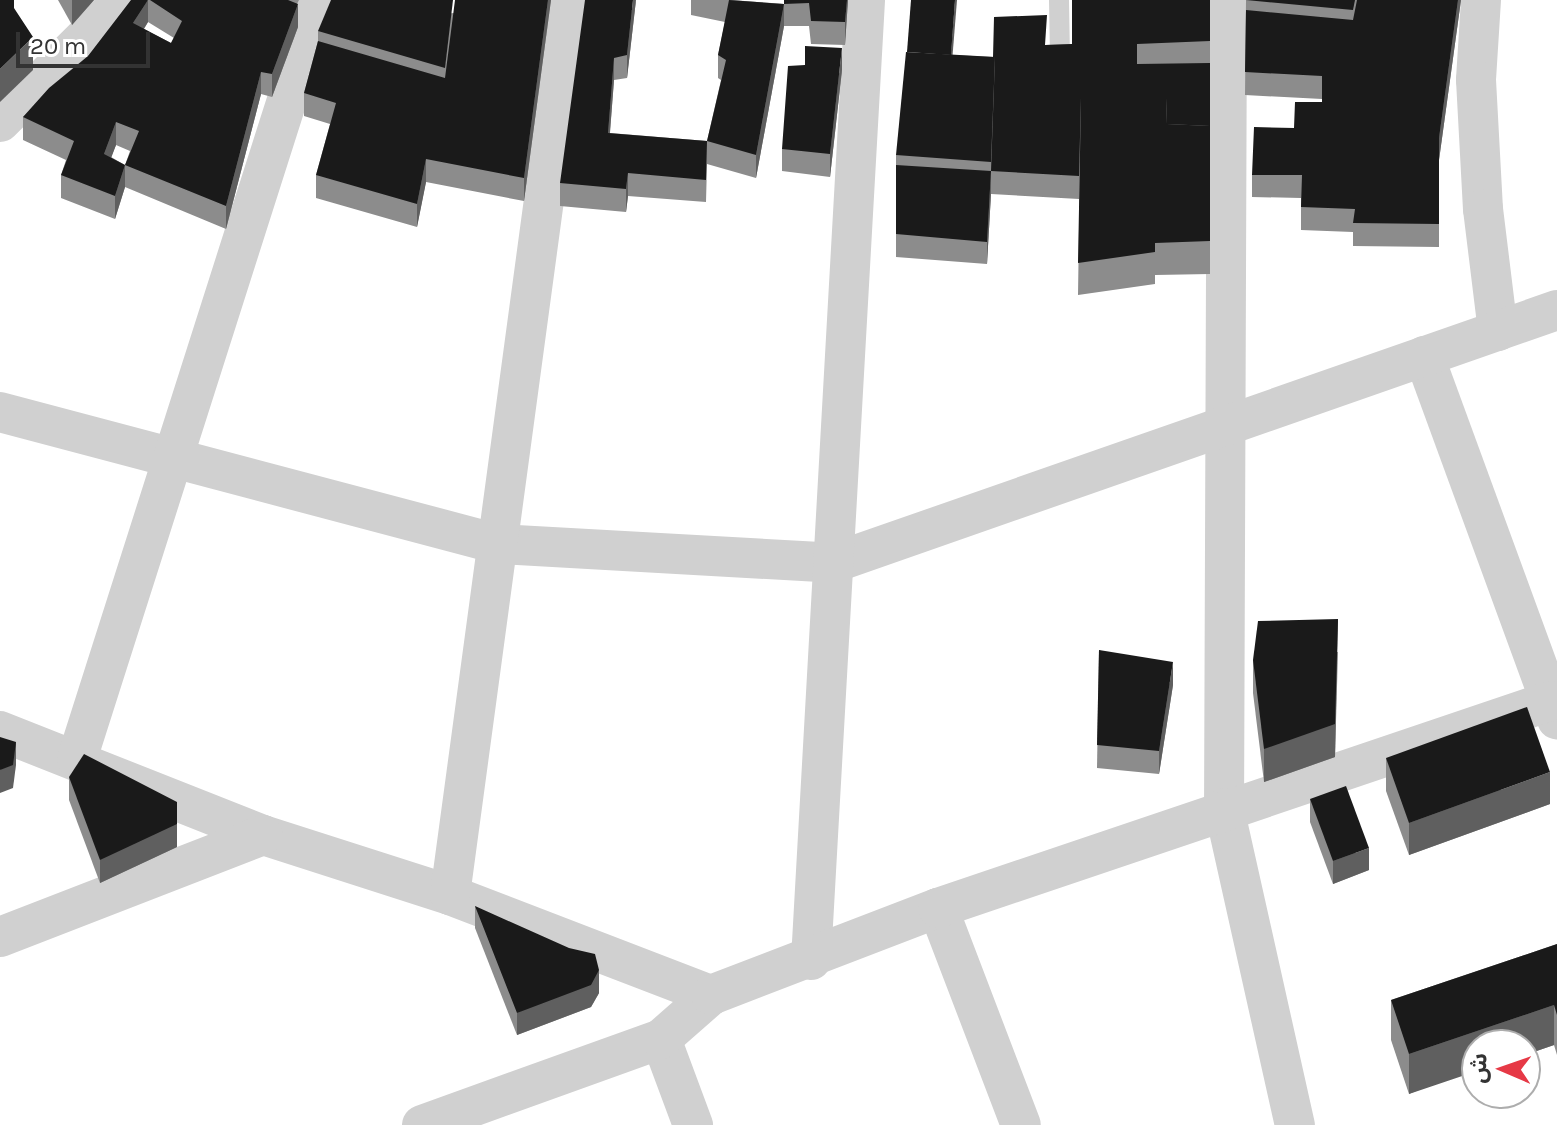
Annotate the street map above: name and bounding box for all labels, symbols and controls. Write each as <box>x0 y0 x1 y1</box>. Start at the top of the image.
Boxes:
scale bar <box>20 16 154 66</box>
text: 20 m <box>30 32 86 60</box>
north arrow <box>1461 1029 1541 1109</box>
text: ش <box>1465 1053 1493 1084</box>

